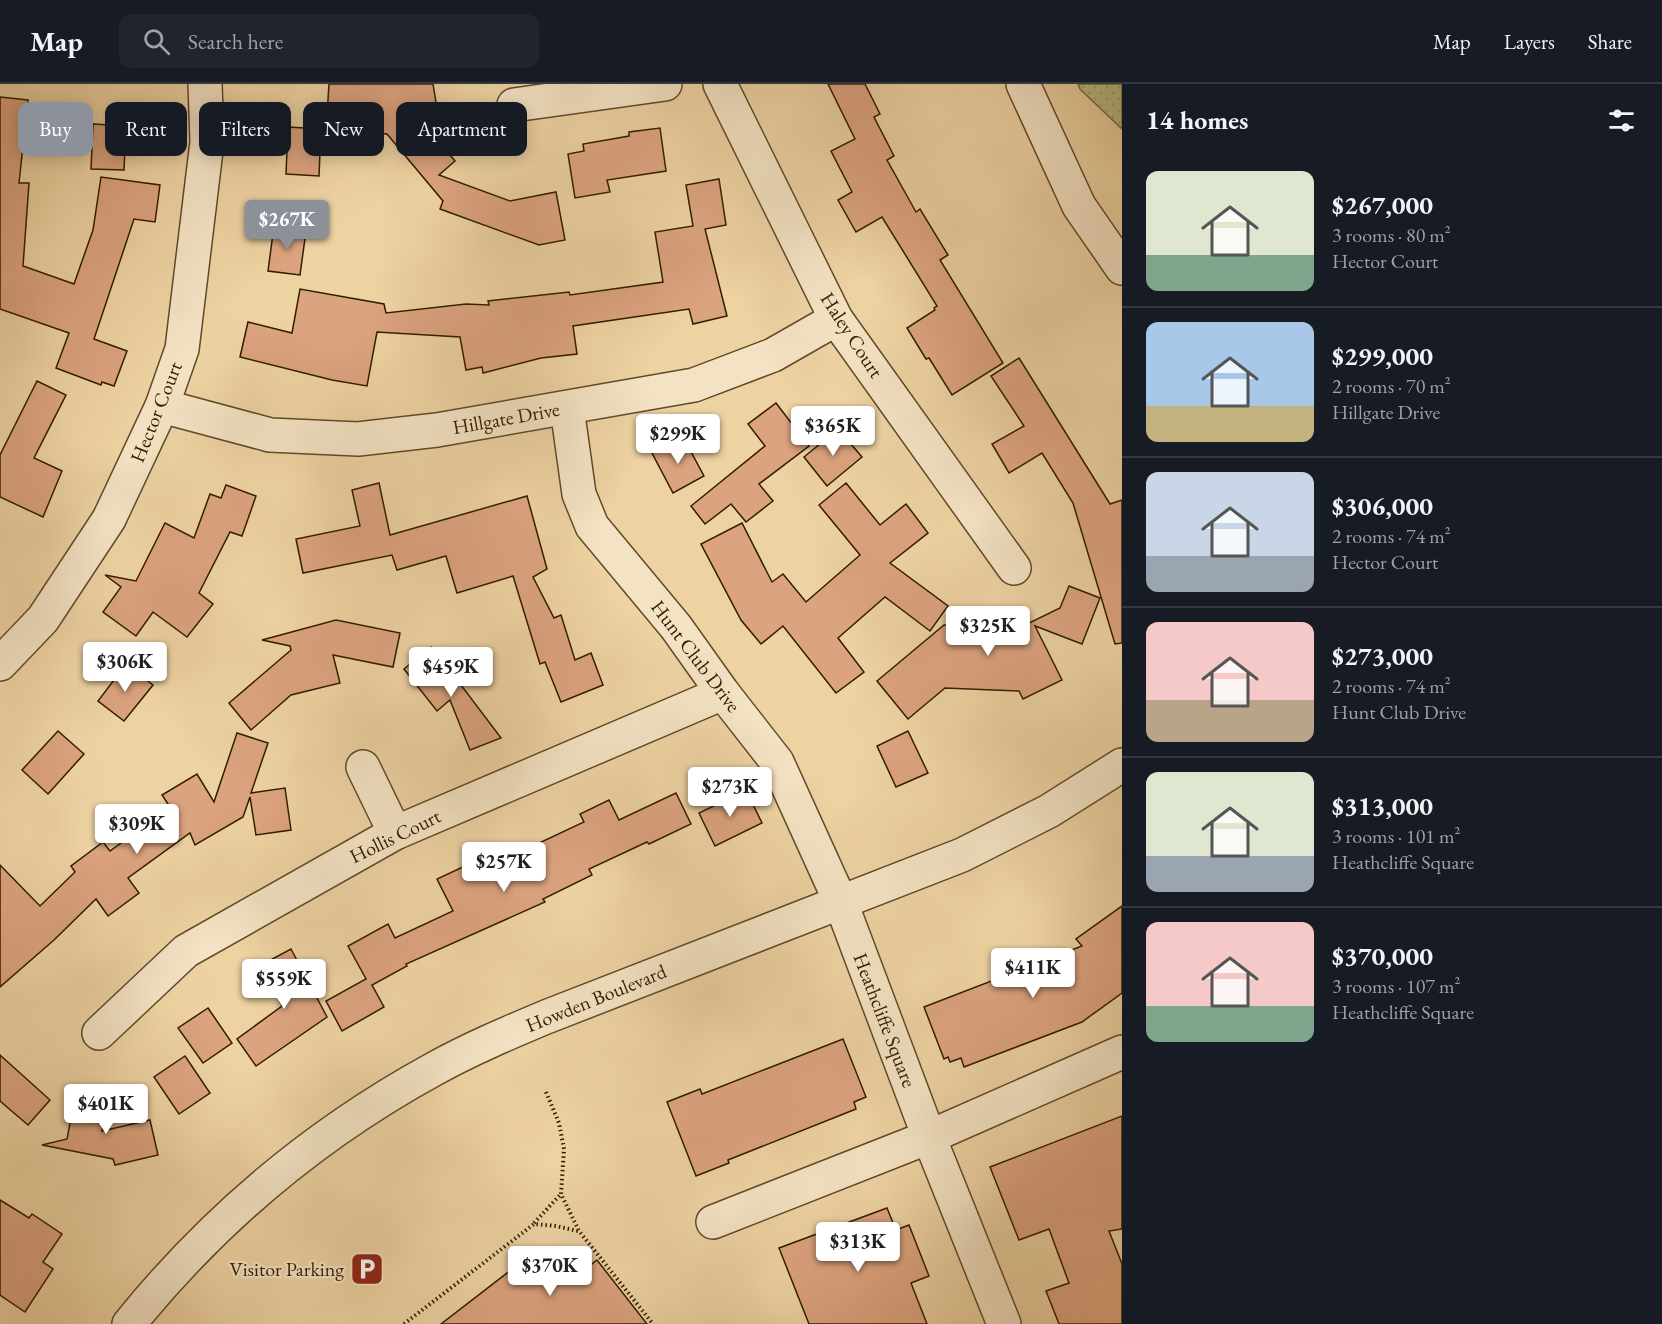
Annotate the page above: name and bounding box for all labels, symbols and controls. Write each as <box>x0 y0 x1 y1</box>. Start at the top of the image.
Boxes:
search box <box>119 14 539 68</box>
text: Map <box>30 23 83 59</box>
icon: search <box>140 25 173 58</box>
text: Search here <box>188 27 283 56</box>
text: Map <box>1433 28 1471 55</box>
text: Layers <box>1504 28 1555 55</box>
text: Share <box>1588 28 1632 55</box>
chip: Buy <box>18 102 93 156</box>
chip: Rent <box>105 102 187 156</box>
chip: Filters <box>199 102 291 156</box>
chip: New <box>303 102 384 156</box>
chip: Apartment <box>396 102 527 156</box>
text: 14 homes <box>1146 103 1248 137</box>
icon: filters <box>1605 104 1638 137</box>
text: $267,000 <box>1332 188 1433 222</box>
icon: home <box>1194 195 1266 267</box>
pin: $267K <box>245 200 329 251</box>
text: $267K <box>259 206 315 232</box>
text: 3 rooms · 80 m² <box>1332 222 1451 248</box>
text: Hector Court <box>1332 248 1438 274</box>
street label: Haley Court <box>815 287 890 383</box>
text: $299,000 <box>1332 339 1433 373</box>
icon: home <box>1194 346 1266 418</box>
street label: Hector Court <box>124 357 188 466</box>
text: 2 rooms · 70 m² <box>1332 373 1451 399</box>
street label: Hillgate Drive <box>450 396 562 440</box>
text: Hillgate Drive <box>1332 399 1440 425</box>
pin: $365K <box>791 406 875 457</box>
text: $365K <box>805 412 861 438</box>
pin: $299K <box>636 414 720 465</box>
text: $299K <box>650 420 706 446</box>
text: $306,000 <box>1332 489 1433 523</box>
icon: home <box>1194 496 1266 568</box>
text: 2 rooms · 74 m² <box>1332 523 1451 549</box>
text: Hector Court <box>1332 549 1438 575</box>
street label: Hunt Club Drive <box>645 595 747 718</box>
pin: $325K <box>946 606 1030 657</box>
text: $325K <box>960 612 1016 638</box>
text: $273,000 <box>1332 639 1433 673</box>
pin: $306K <box>83 642 167 693</box>
icon: home <box>1194 646 1266 718</box>
pin: $459K <box>409 647 493 698</box>
text: $306K <box>97 648 153 674</box>
text: $459K <box>423 653 479 679</box>
text: 2 rooms · 74 m² <box>1332 673 1451 699</box>
text: Hunt Club Drive <box>1332 699 1466 725</box>
pin: $273K <box>688 767 772 818</box>
text: $273K <box>702 773 758 799</box>
text: $313,000 <box>1332 789 1433 823</box>
icon: home <box>1194 796 1266 868</box>
street label: Hollis Court <box>345 802 446 869</box>
pin: $309K <box>95 804 179 855</box>
text: $309K <box>109 810 165 836</box>
text: 3 rooms · 101 m² <box>1332 823 1460 849</box>
pin: $257K <box>462 842 546 893</box>
text: $257K <box>476 848 532 874</box>
text: Heathcliffe Square <box>1332 849 1474 875</box>
text: $370,000 <box>1332 939 1433 973</box>
icon: home <box>1194 946 1266 1018</box>
pin: $411K <box>991 948 1075 999</box>
street label: Heathcliffe Square <box>847 949 923 1091</box>
text: $411K <box>1005 954 1061 980</box>
street label: Howden Boulevard <box>522 958 671 1038</box>
pin: $559K <box>242 959 326 1010</box>
text: $559K <box>256 965 312 991</box>
text: 3 rooms · 107 m² <box>1332 973 1460 999</box>
text: Heathcliffe Square <box>1332 999 1474 1025</box>
pin: $401K <box>64 1084 148 1135</box>
text: $401K <box>78 1090 134 1116</box>
pin: $313K <box>816 1222 900 1273</box>
text: $313K <box>830 1228 886 1254</box>
pin: $370K <box>508 1246 592 1297</box>
parking icon: Visitor Parking <box>349 1251 385 1287</box>
text: $370K <box>522 1252 578 1278</box>
place label: Visitor Parking <box>230 1256 344 1282</box>

